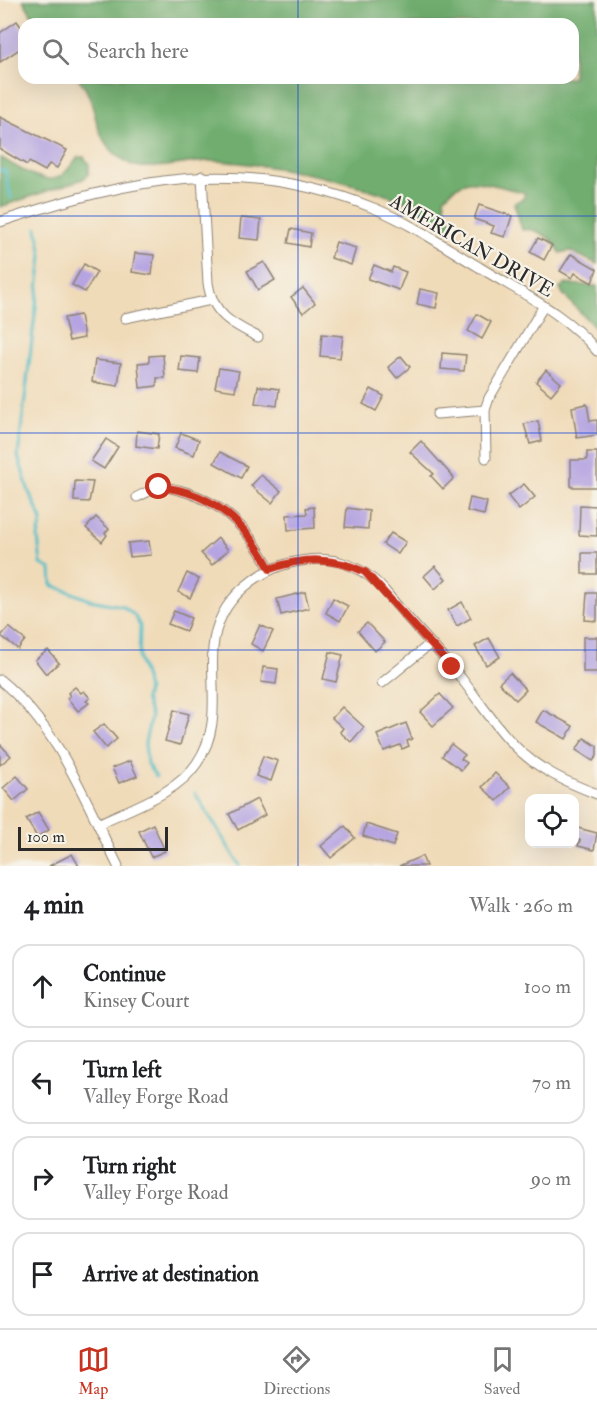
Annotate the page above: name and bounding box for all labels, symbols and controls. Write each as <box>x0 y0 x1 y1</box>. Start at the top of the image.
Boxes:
search box <box>18 18 579 84</box>
icon: search <box>39 35 72 68</box>
text: Search here <box>87 37 189 65</box>
street label: AMERICAN DRIVE <box>384 188 558 303</box>
route start <box>145 473 171 499</box>
route end <box>438 653 464 679</box>
map controls <box>525 794 579 848</box>
button: locate <box>525 794 579 848</box>
scale bar <box>18 824 168 852</box>
text: 100 m <box>27 827 65 847</box>
text: 4 min <box>24 889 84 921</box>
text: Walk · 260 m <box>469 893 573 918</box>
text: Continue <box>83 960 166 988</box>
icon: ahead <box>26 970 59 1003</box>
text: 100 m <box>524 974 571 999</box>
text: Kinsey Court <box>83 988 189 1013</box>
text: Turn left <box>83 1056 162 1084</box>
icon: left <box>26 1066 59 1099</box>
text: 70 m <box>532 1070 571 1095</box>
text: Valley Forge Road <box>83 1084 229 1109</box>
text: Turn right <box>83 1152 176 1180</box>
icon: right <box>26 1162 59 1195</box>
text: 90 m <box>531 1166 571 1191</box>
text: Valley Forge Road <box>83 1180 229 1205</box>
icon: arrive <box>26 1258 59 1291</box>
text: Arrive at destination <box>83 1260 259 1288</box>
tab: Map <box>77 1343 110 1399</box>
tab: Directions <box>263 1343 330 1399</box>
tab: Saved <box>484 1343 520 1399</box>

